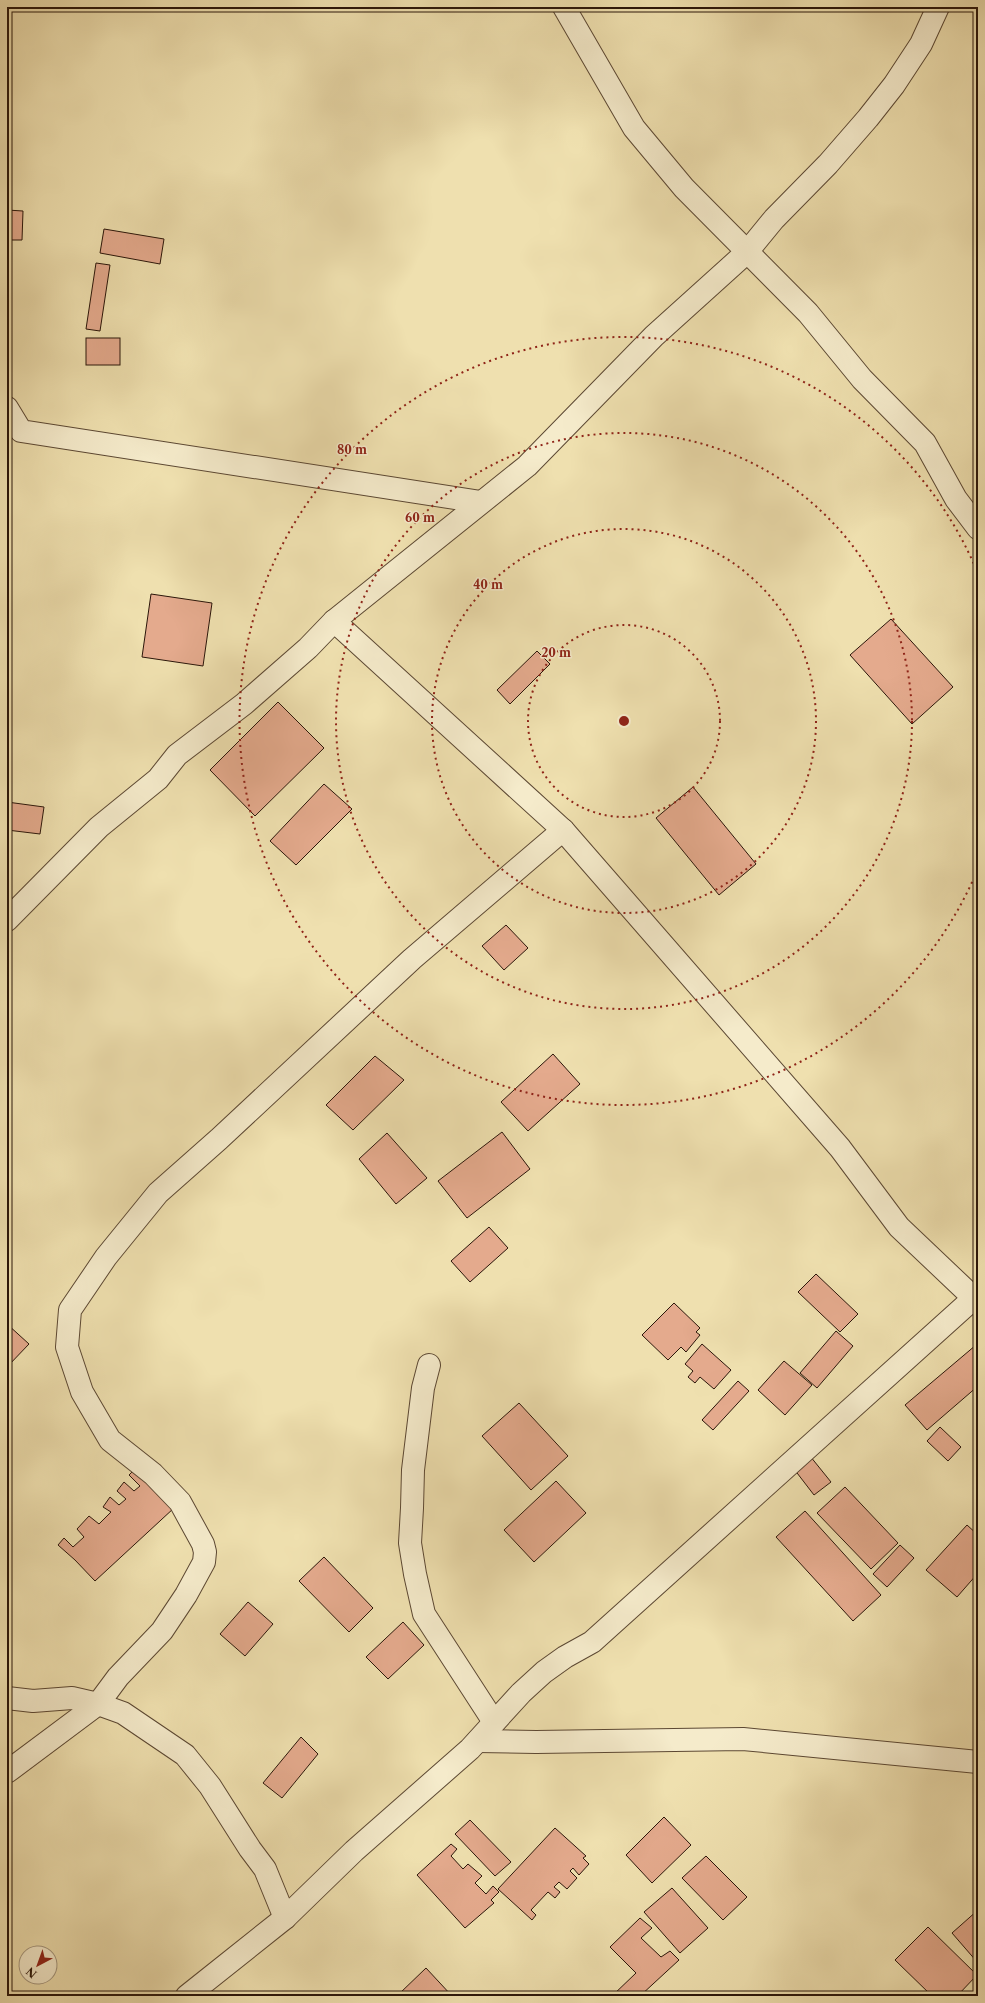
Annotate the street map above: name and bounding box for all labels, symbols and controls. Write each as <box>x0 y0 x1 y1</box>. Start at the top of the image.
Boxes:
text: 80 m <box>337 442 367 457</box>
text: 60 m <box>405 510 435 525</box>
text: 40 m <box>473 577 503 592</box>
text: 20 m <box>541 645 571 660</box>
centre of rings <box>617 714 631 728</box>
north arrow <box>18 1945 58 1985</box>
text: N <box>23 1964 40 1981</box>

